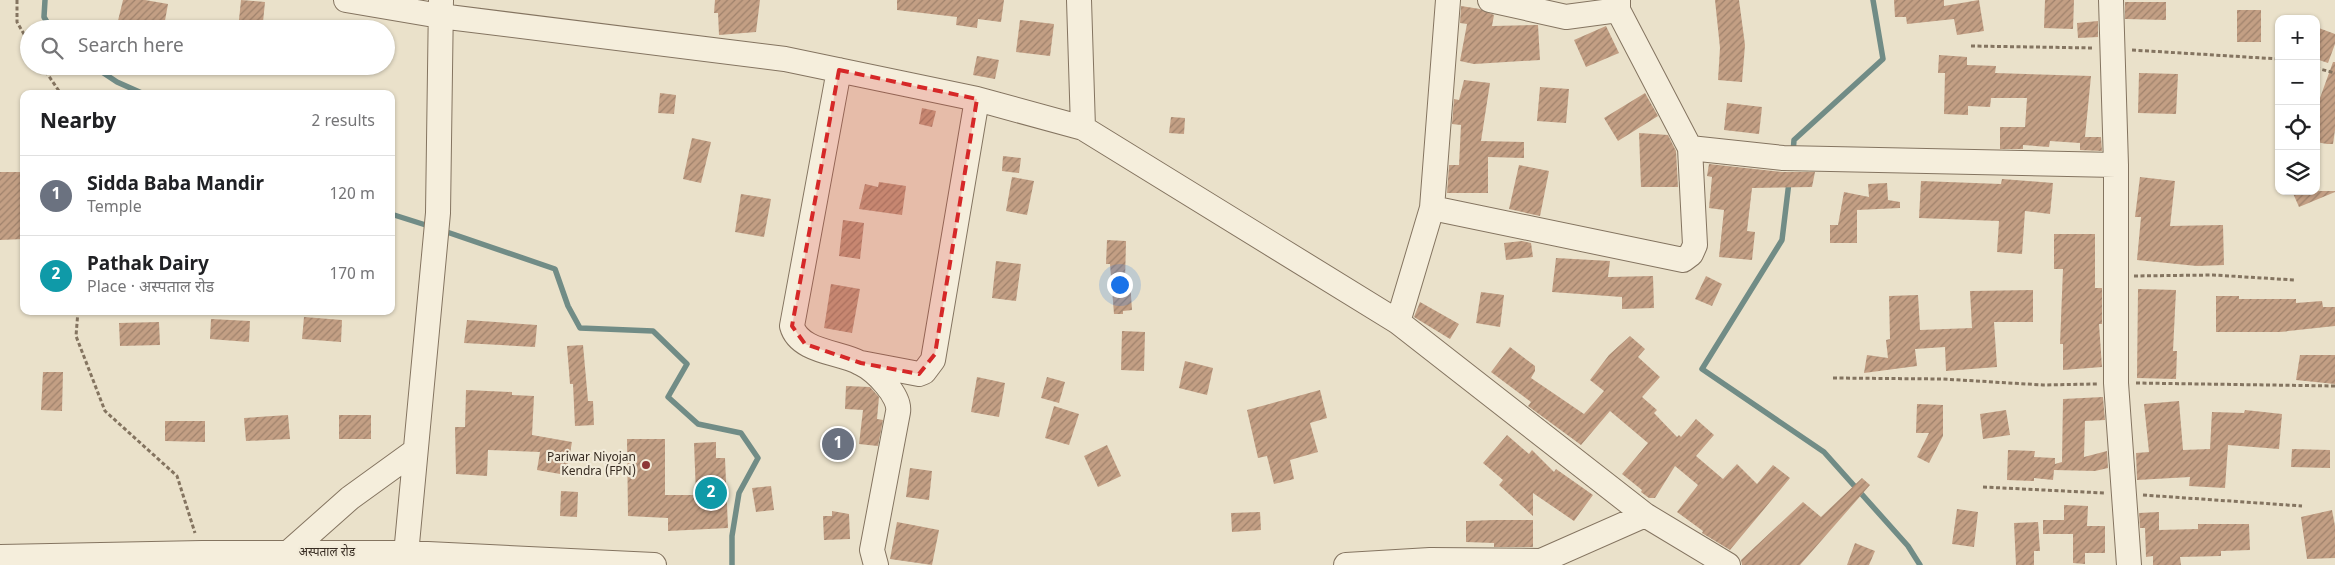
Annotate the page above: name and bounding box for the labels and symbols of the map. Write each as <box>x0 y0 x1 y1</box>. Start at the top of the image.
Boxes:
your location <box>1107 272 1133 298</box>
pin: 1 <box>822 425 854 463</box>
place label: Pariwar Niyojan Kendra (FPN) <box>547 450 636 480</box>
marker: Pariwar Niyojan Kendra (FPN) <box>640 459 652 471</box>
pin: 2 <box>695 474 727 512</box>
street label: अस्पताल रोड <box>299 544 356 561</box>

